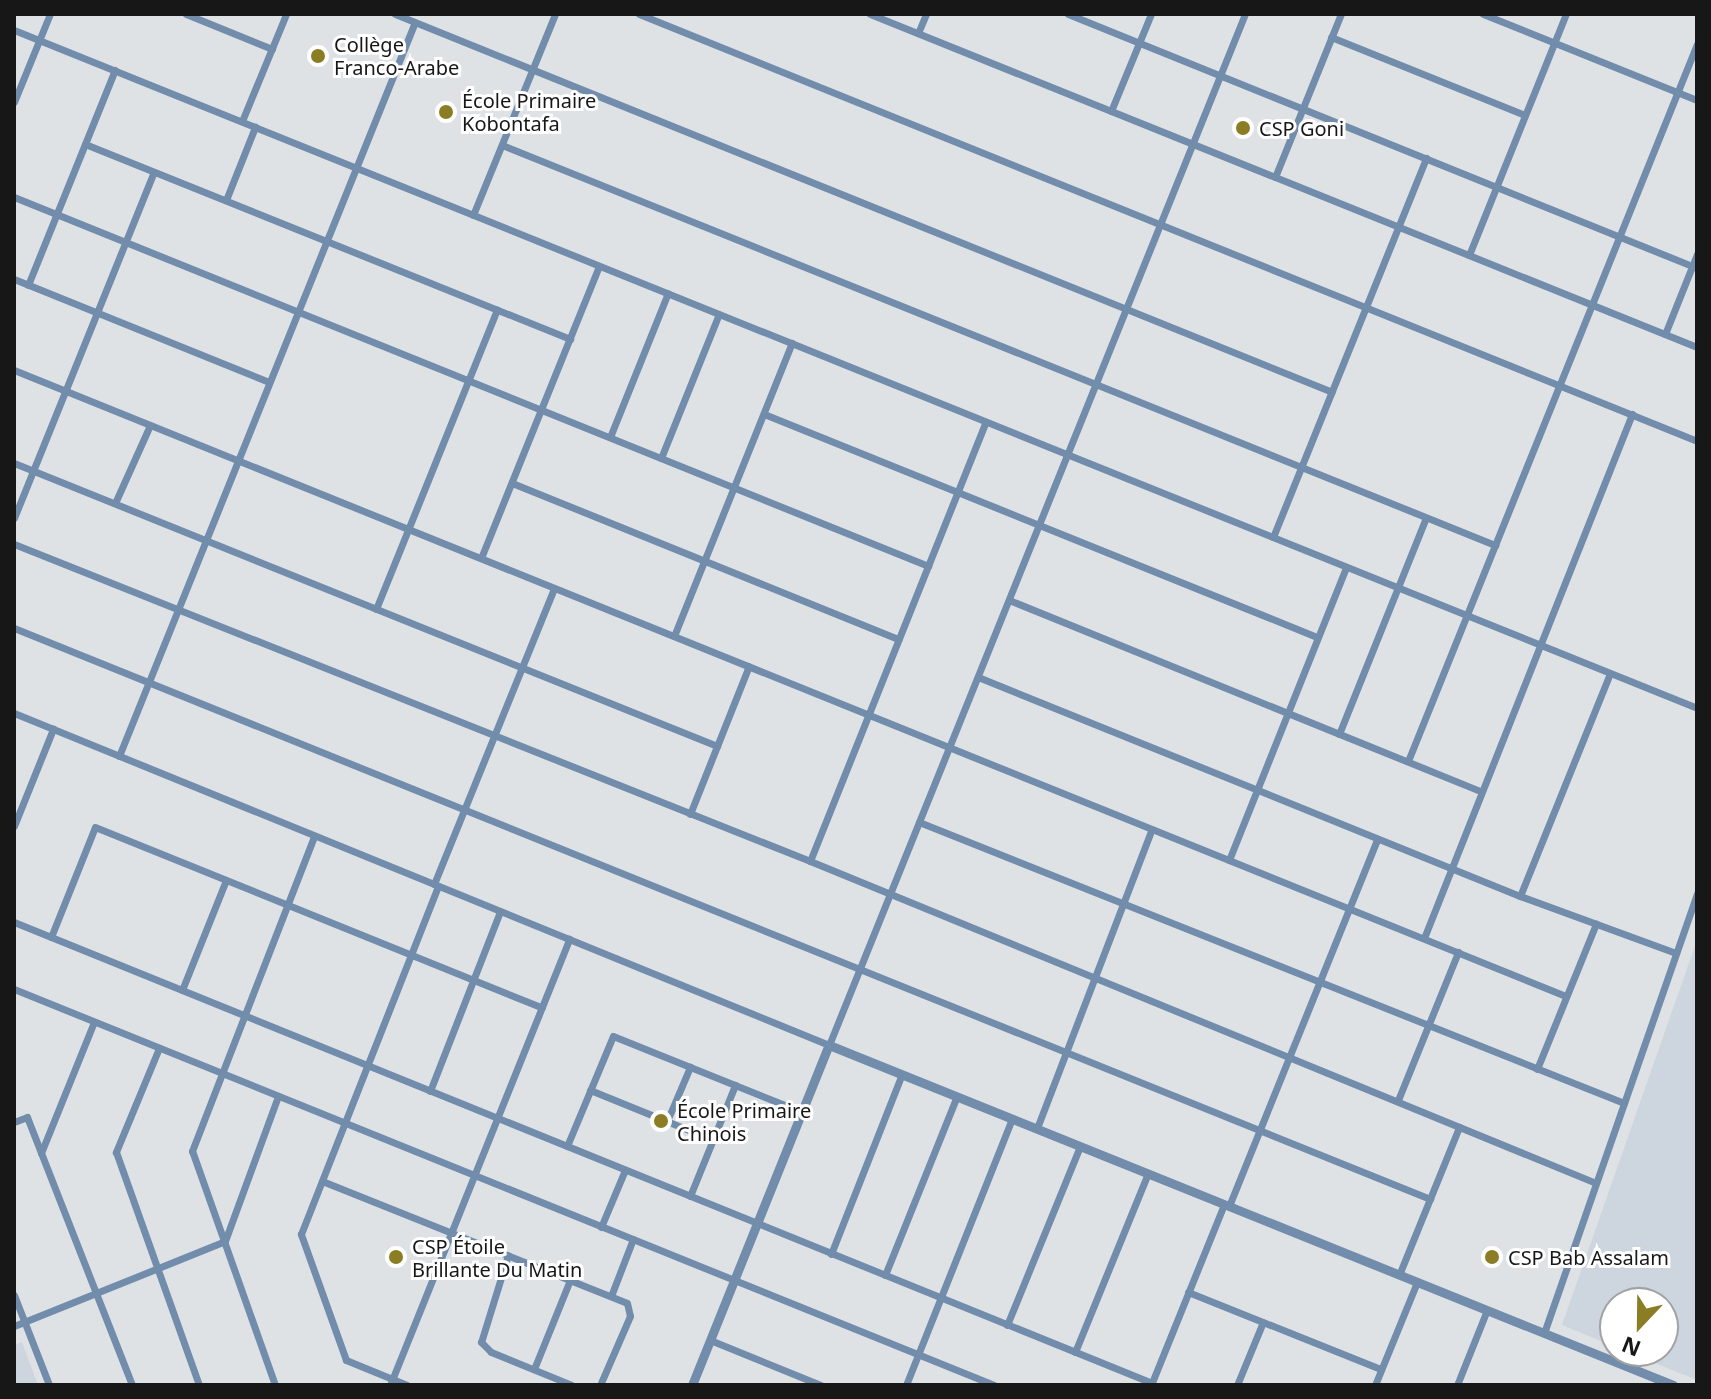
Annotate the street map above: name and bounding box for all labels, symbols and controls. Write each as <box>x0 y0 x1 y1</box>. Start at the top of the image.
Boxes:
place label: Collège Franco-Arabe <box>334 32 459 79</box>
marker: Collège Franco-Arabe <box>309 47 327 65</box>
place label: École Primaire Kobontafa <box>462 88 596 135</box>
marker: École Primaire Kobontafa <box>437 103 455 121</box>
place label: CSP Goni <box>1259 116 1344 140</box>
marker: CSP Goni <box>1234 119 1252 137</box>
place label: École Primaire Chinois <box>677 1098 811 1145</box>
marker: École Primaire Chinois <box>652 1112 670 1130</box>
place label: CSP Étoile Brillante Du Matin <box>412 1234 582 1281</box>
place label: CSP Bab Assalam <box>1508 1245 1669 1269</box>
marker: CSP Étoile Brillante Du Matin <box>387 1248 405 1266</box>
marker: CSP Bab Assalam <box>1483 1248 1501 1266</box>
north arrow <box>1599 1287 1679 1367</box>
text: N <box>1617 1330 1645 1365</box>

